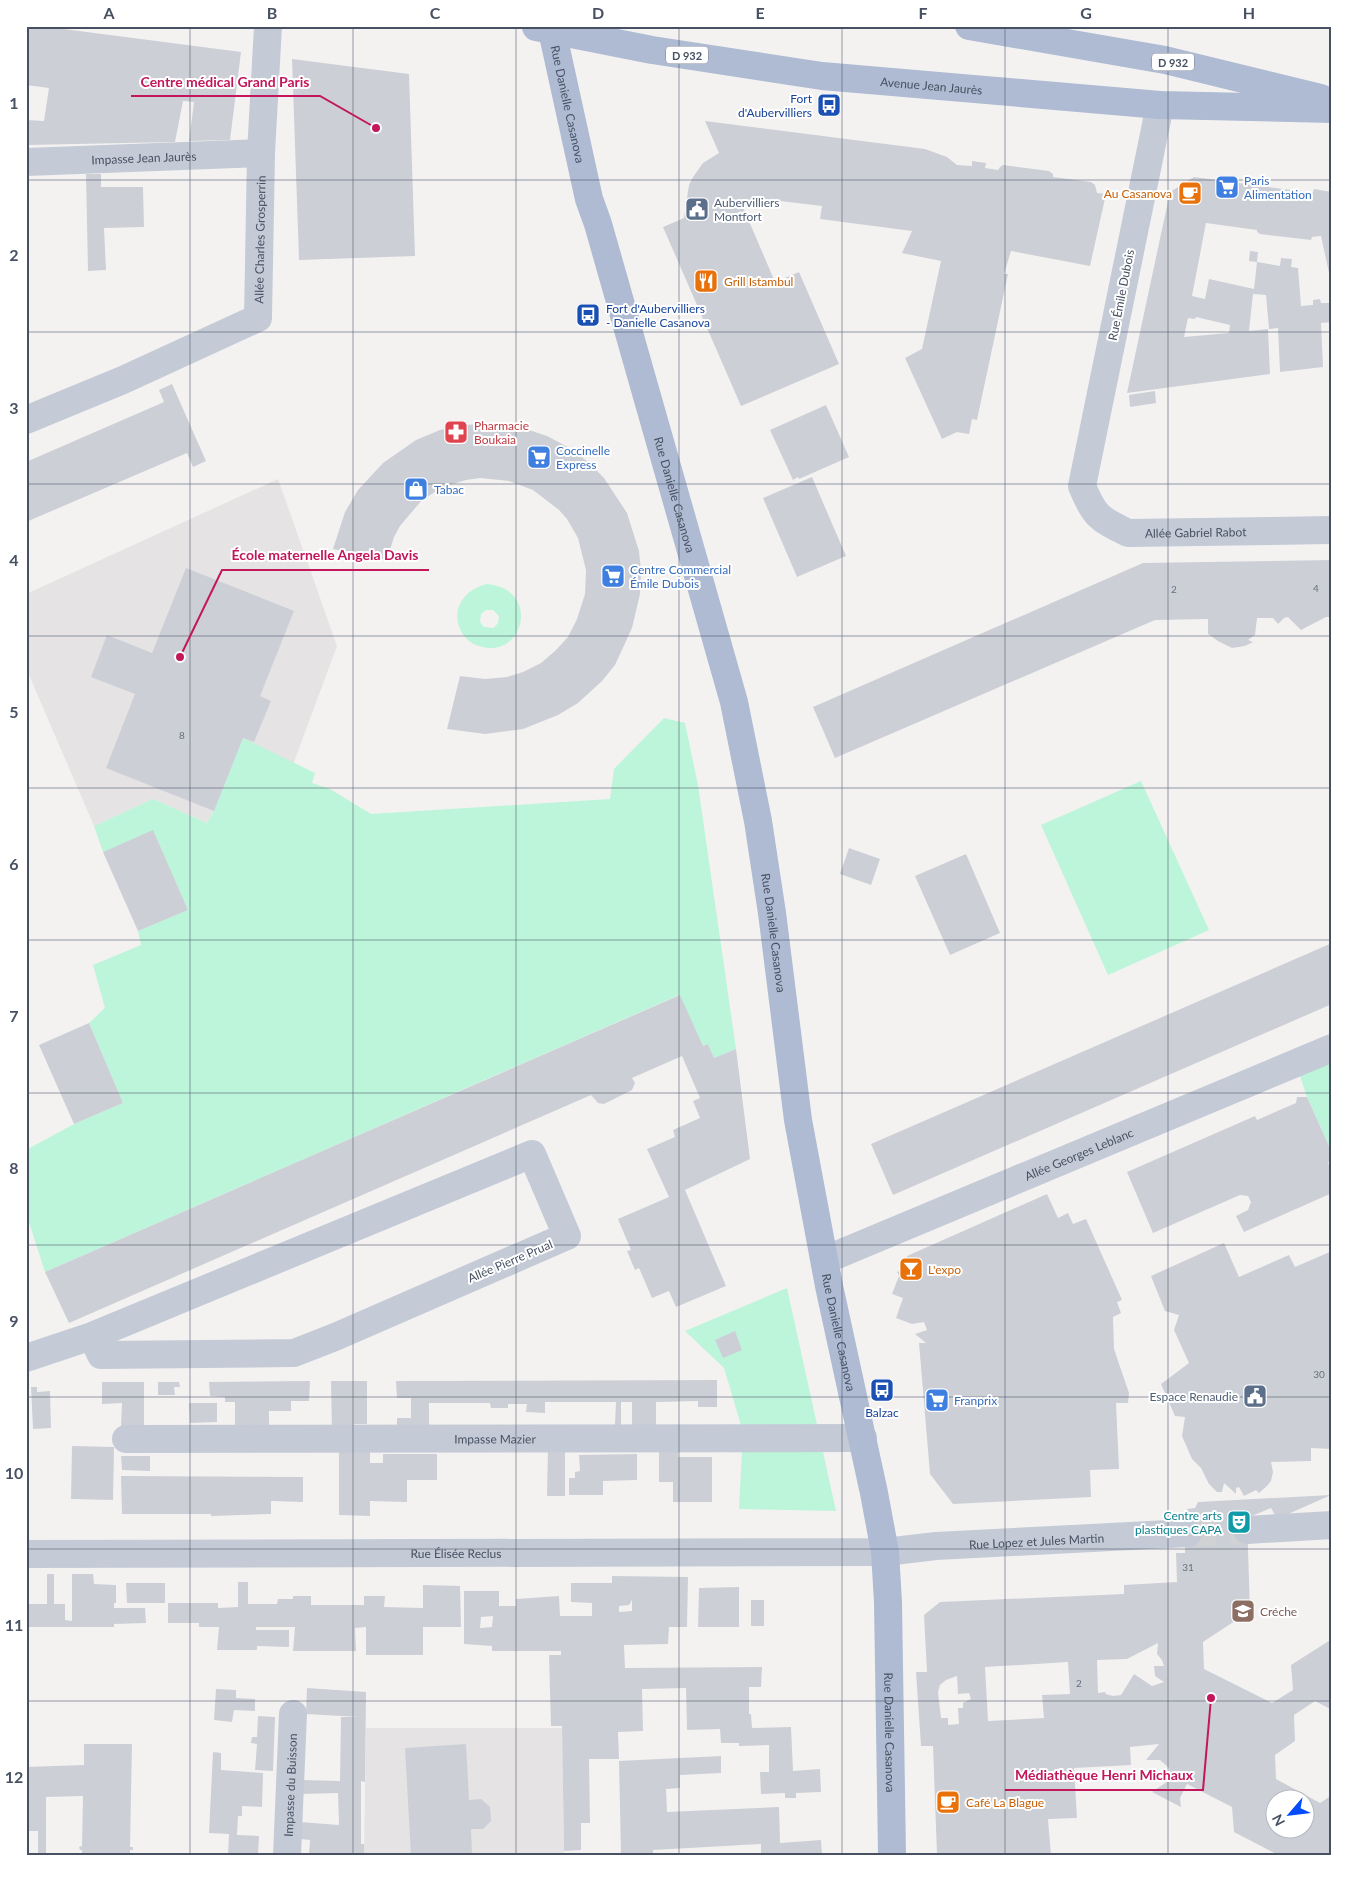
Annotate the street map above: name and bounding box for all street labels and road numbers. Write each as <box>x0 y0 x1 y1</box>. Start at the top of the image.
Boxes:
street label: Rue Danielle Casanova <box>548 44 588 164</box>
road number: D 932 <box>666 46 708 64</box>
road number: D 932 <box>1152 54 1194 70</box>
street label: Avenue Jean Jaurès <box>880 74 983 97</box>
street label: Impasse Jean Jaurès <box>91 148 197 167</box>
street label: Allée Charles Grosperrin <box>251 175 268 304</box>
street label: Rue Émile Dubois <box>1105 248 1137 342</box>
street label: Rue Danielle Casanova <box>651 435 699 554</box>
street label: Allée Gabriel Rabot <box>1145 524 1247 540</box>
street label: Rue Danielle Casanova <box>759 872 789 993</box>
street label: Allée Georges Leblanc <box>1022 1124 1136 1183</box>
street label: Allée Pierre Prual <box>465 1236 555 1286</box>
street label: Rue Danielle Casanova <box>819 1272 859 1393</box>
street label: Impasse Mazier <box>454 1431 536 1446</box>
street label: Rue Lopez et Jules Martin <box>969 1530 1105 1552</box>
street label: Rue Élisée Reclus <box>410 1545 502 1561</box>
street label: Rue Danielle Casanova <box>882 1672 899 1793</box>
street label: Impasse du Buisson <box>280 1733 300 1837</box>

